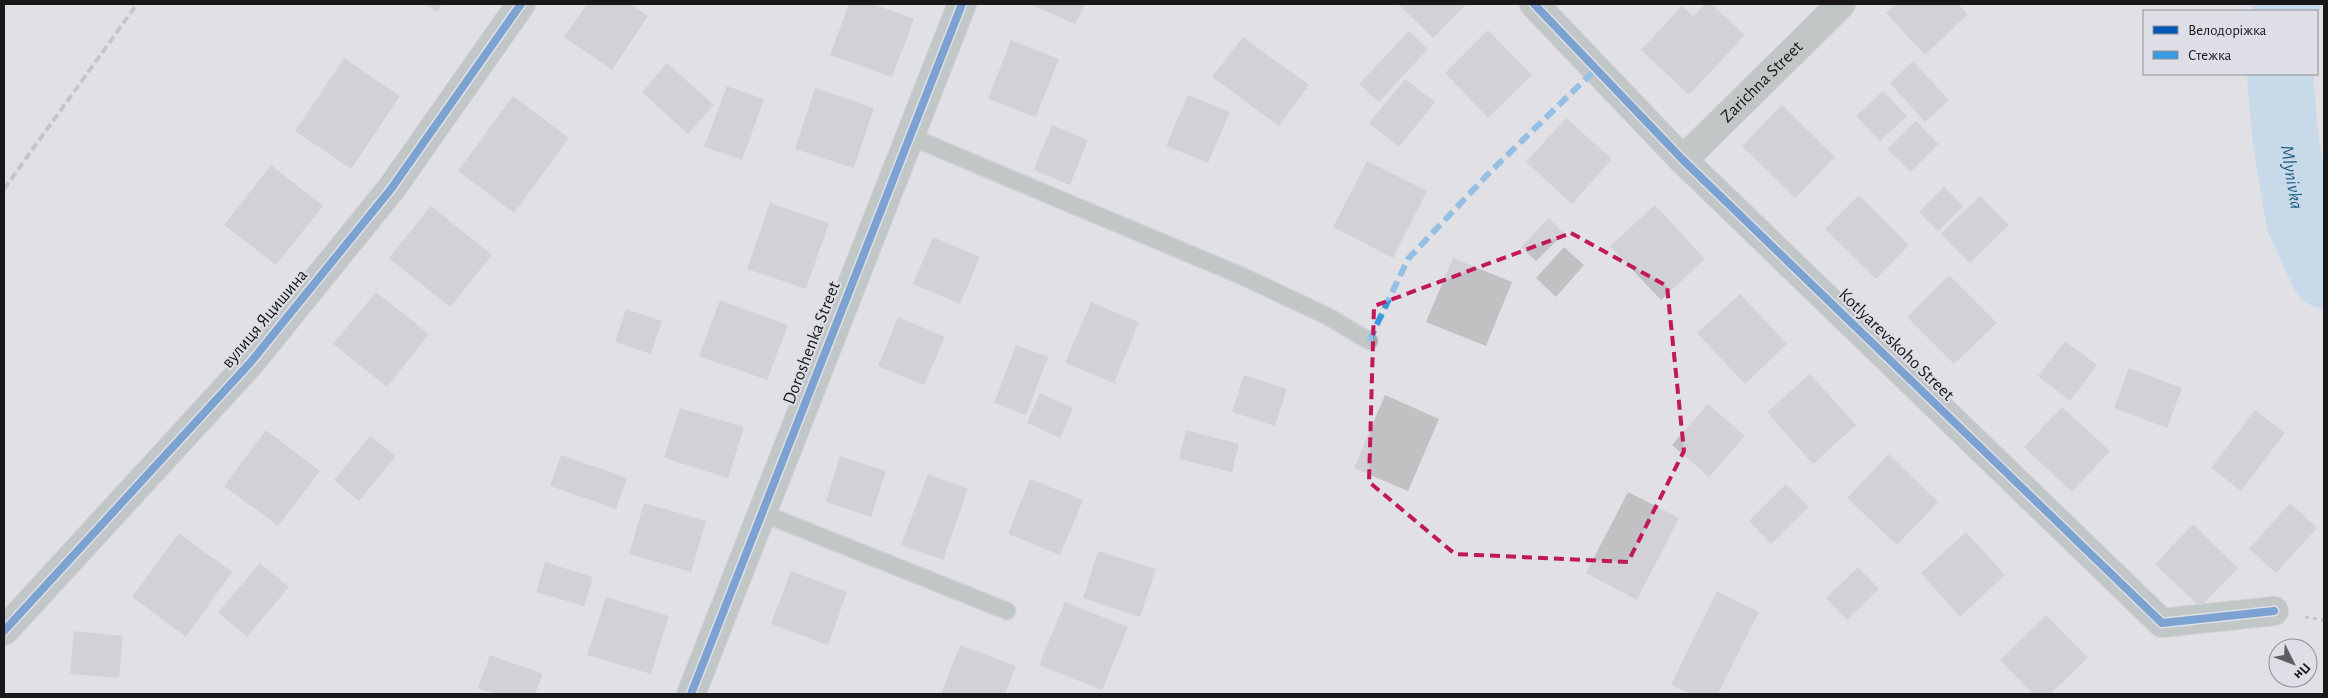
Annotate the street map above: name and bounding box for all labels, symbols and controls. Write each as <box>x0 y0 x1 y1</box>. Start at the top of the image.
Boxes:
legend <box>2143 10 2318 75</box>
text: Велодоріжка <box>2188 23 2267 38</box>
street label: Zarichna Street <box>1718 38 1807 126</box>
text: Стежка <box>2188 48 2232 63</box>
water label: Mlynivka <box>2277 144 2306 211</box>
street label: вулиця Яцишина <box>219 266 311 372</box>
street label: Doroshenka Street <box>780 279 844 407</box>
street label: Kotlyarevskoho Street <box>1835 286 1957 405</box>
north arrow <box>2268 638 2318 688</box>
text: Пн <box>2291 660 2313 682</box>

